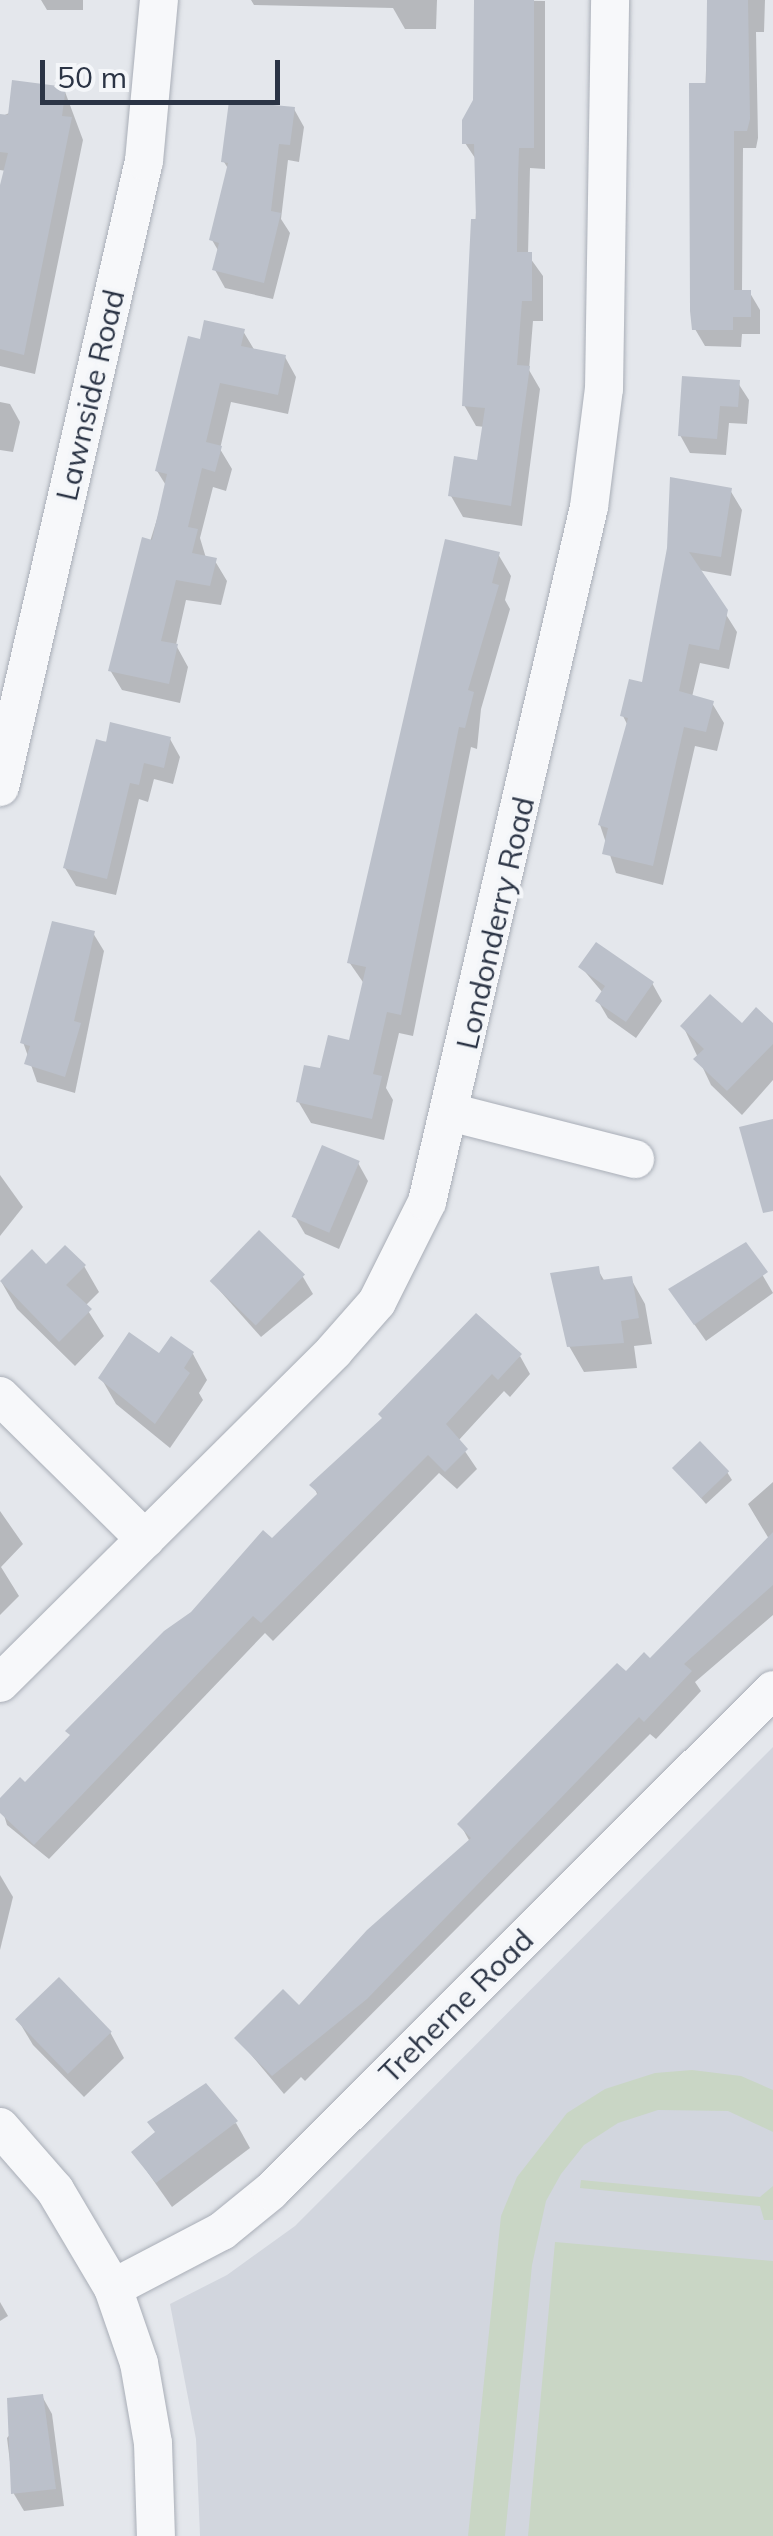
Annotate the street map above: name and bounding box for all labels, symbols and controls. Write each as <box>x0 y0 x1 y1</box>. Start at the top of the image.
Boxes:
scale bar <box>45 40 285 102</box>
text: 50 m <box>57 58 127 96</box>
street label: Lawnside Road <box>48 286 132 504</box>
street label: Londonderry Road <box>448 793 542 1053</box>
street label: Treherne Road <box>372 1922 540 2090</box>

